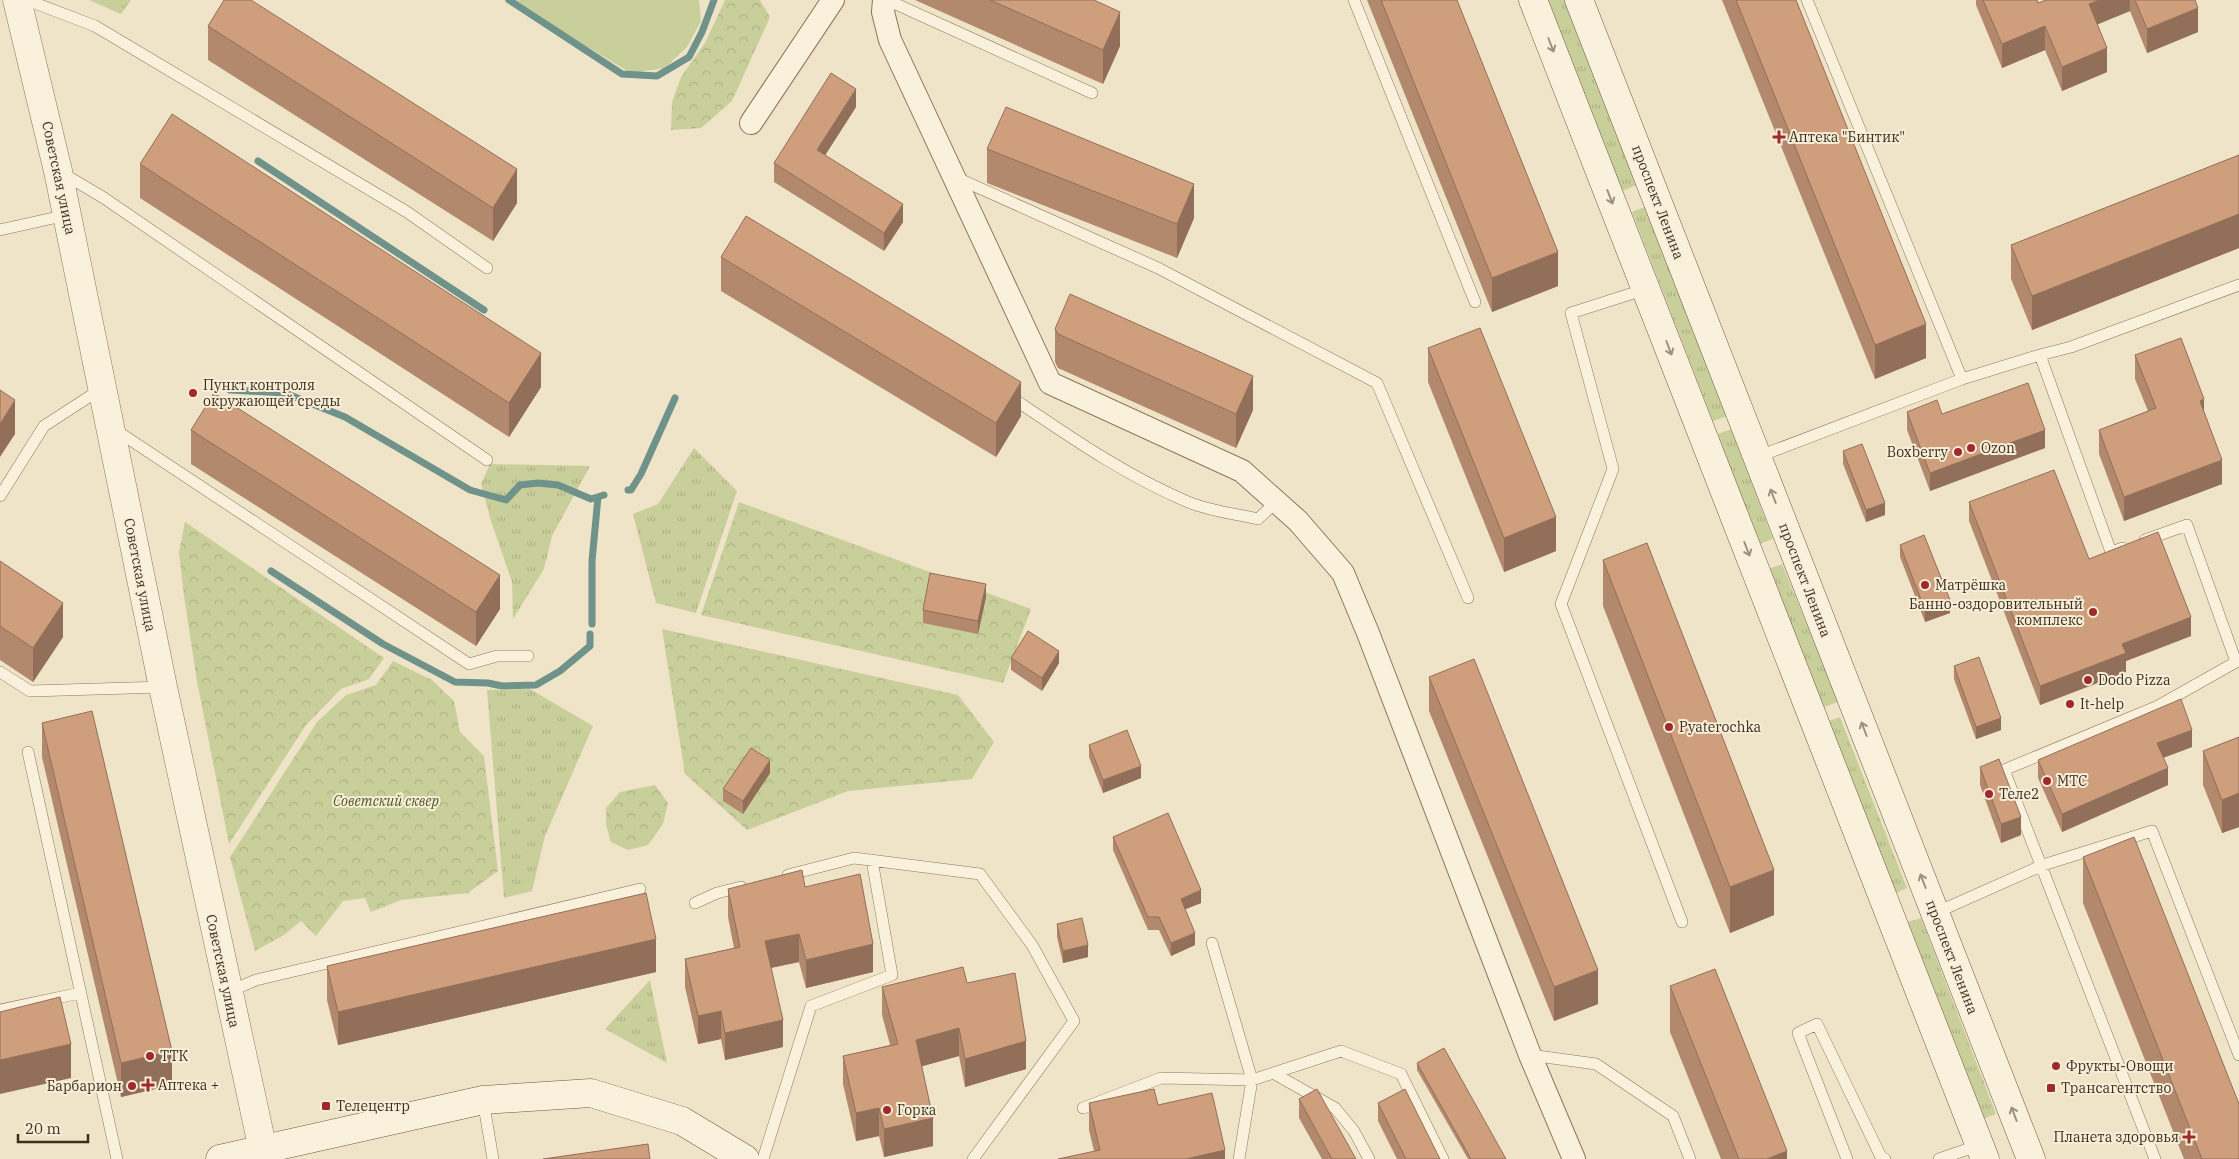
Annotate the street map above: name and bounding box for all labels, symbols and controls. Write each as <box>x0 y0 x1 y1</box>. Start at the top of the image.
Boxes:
one-way arrow <box>1547 37 1556 53</box>
street label: Советская улица <box>38 120 80 237</box>
place label: Аптека "Бинтик" <box>1789 128 1905 146</box>
marker: Аптека "Бинтик" <box>1773 131 1785 143</box>
street label: проспект Ленина <box>1628 142 1688 262</box>
one-way arrow <box>1606 189 1615 204</box>
one-way arrow <box>1665 340 1674 355</box>
place label: Пункт контроля окружающей среды <box>203 376 341 410</box>
marker: Пункт контроля окружающей среды <box>187 387 199 399</box>
place label: Ozon <box>1981 439 2015 457</box>
marker: Ozon <box>1965 442 1977 454</box>
place label: Boxberry <box>1887 443 1949 461</box>
marker: Boxberry <box>1952 446 1964 458</box>
one-way arrow <box>1767 489 1776 504</box>
street label: Советская улица <box>120 517 160 634</box>
street label: проспект Ленина <box>1775 520 1835 640</box>
one-way arrow <box>1743 540 1752 556</box>
place label: Матрёшка <box>1935 576 2007 594</box>
marker: Матрёшка <box>1919 579 1931 591</box>
place label: Банно-оздоровительный комплекс <box>1909 595 2083 629</box>
marker: Банно-оздоровительный комплекс <box>2087 606 2099 618</box>
place label: Dodo Pizza <box>2098 671 2171 689</box>
marker: Dodo Pizza <box>2082 674 2094 686</box>
place label: It-help <box>2080 695 2124 713</box>
marker: It-help <box>2064 698 2076 710</box>
place label: Pyaterochka <box>1679 718 1762 736</box>
marker: Pyaterochka <box>1663 721 1675 733</box>
one-way arrow <box>1858 722 1868 737</box>
place label: МТС <box>2057 772 2087 790</box>
marker: МТС <box>2041 775 2053 787</box>
place label: Теле2 <box>1999 785 2039 803</box>
marker: Теле2 <box>1983 788 1995 800</box>
park label: Советский сквер <box>333 792 439 810</box>
one-way arrow <box>1918 873 1927 889</box>
street label: проспект Ленина <box>1922 897 1982 1017</box>
street label: Советская улица <box>202 913 244 1030</box>
place label: ТТК <box>160 1047 189 1065</box>
marker: ТТК <box>144 1050 156 1062</box>
place label: Фрукты-Овощи <box>2066 1057 2174 1075</box>
marker: Фрукты-Овощи <box>2050 1060 2062 1072</box>
place label: Аптека + <box>158 1076 219 1094</box>
place label: Барбарион <box>47 1077 122 1095</box>
marker: Аптека + <box>142 1079 154 1091</box>
place label: Трансагентство <box>2061 1079 2172 1097</box>
marker: Барбарион <box>126 1080 138 1092</box>
marker: Трансагентство <box>2045 1082 2057 1094</box>
place label: Телецентр <box>336 1097 410 1115</box>
marker: Телецентр <box>320 1100 332 1112</box>
place label: Горка <box>897 1101 937 1119</box>
marker: Горка <box>881 1104 893 1116</box>
one-way arrow <box>2008 1106 2017 1121</box>
scale bar <box>18 1112 88 1144</box>
text: 20 m <box>25 1119 61 1138</box>
place label: Планета здоровья <box>2053 1128 2179 1146</box>
marker: Планета здоровья <box>2183 1131 2195 1143</box>

